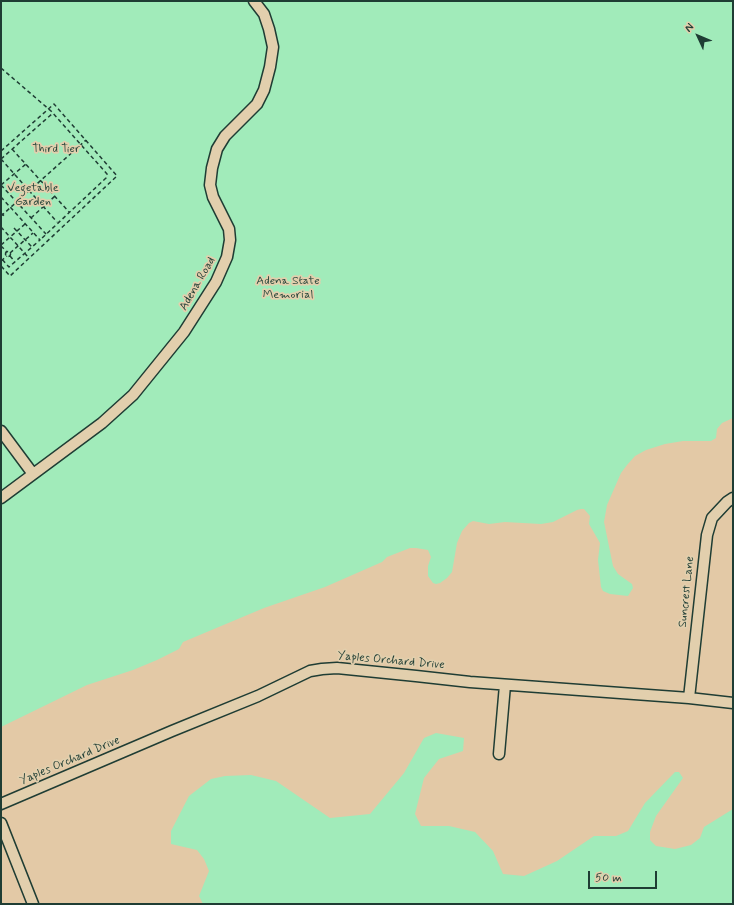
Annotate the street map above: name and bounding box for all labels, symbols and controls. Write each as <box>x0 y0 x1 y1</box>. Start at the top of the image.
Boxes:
north arrow <box>678 16 718 56</box>
text: N <box>682 20 697 35</box>
park label: Third Tier <box>32 142 80 156</box>
park label: Vegetable Garden <box>7 181 59 209</box>
street label: Adena Road <box>177 255 219 313</box>
park label: Adena State Memorial <box>256 274 320 302</box>
street label: Suncrest Lane <box>676 556 698 628</box>
street label: Yaples Orchard Drive <box>337 649 445 673</box>
street label: Yaples Orchard Drive <box>18 733 122 789</box>
scale bar <box>590 863 659 889</box>
text: 50 m <box>595 870 622 886</box>

